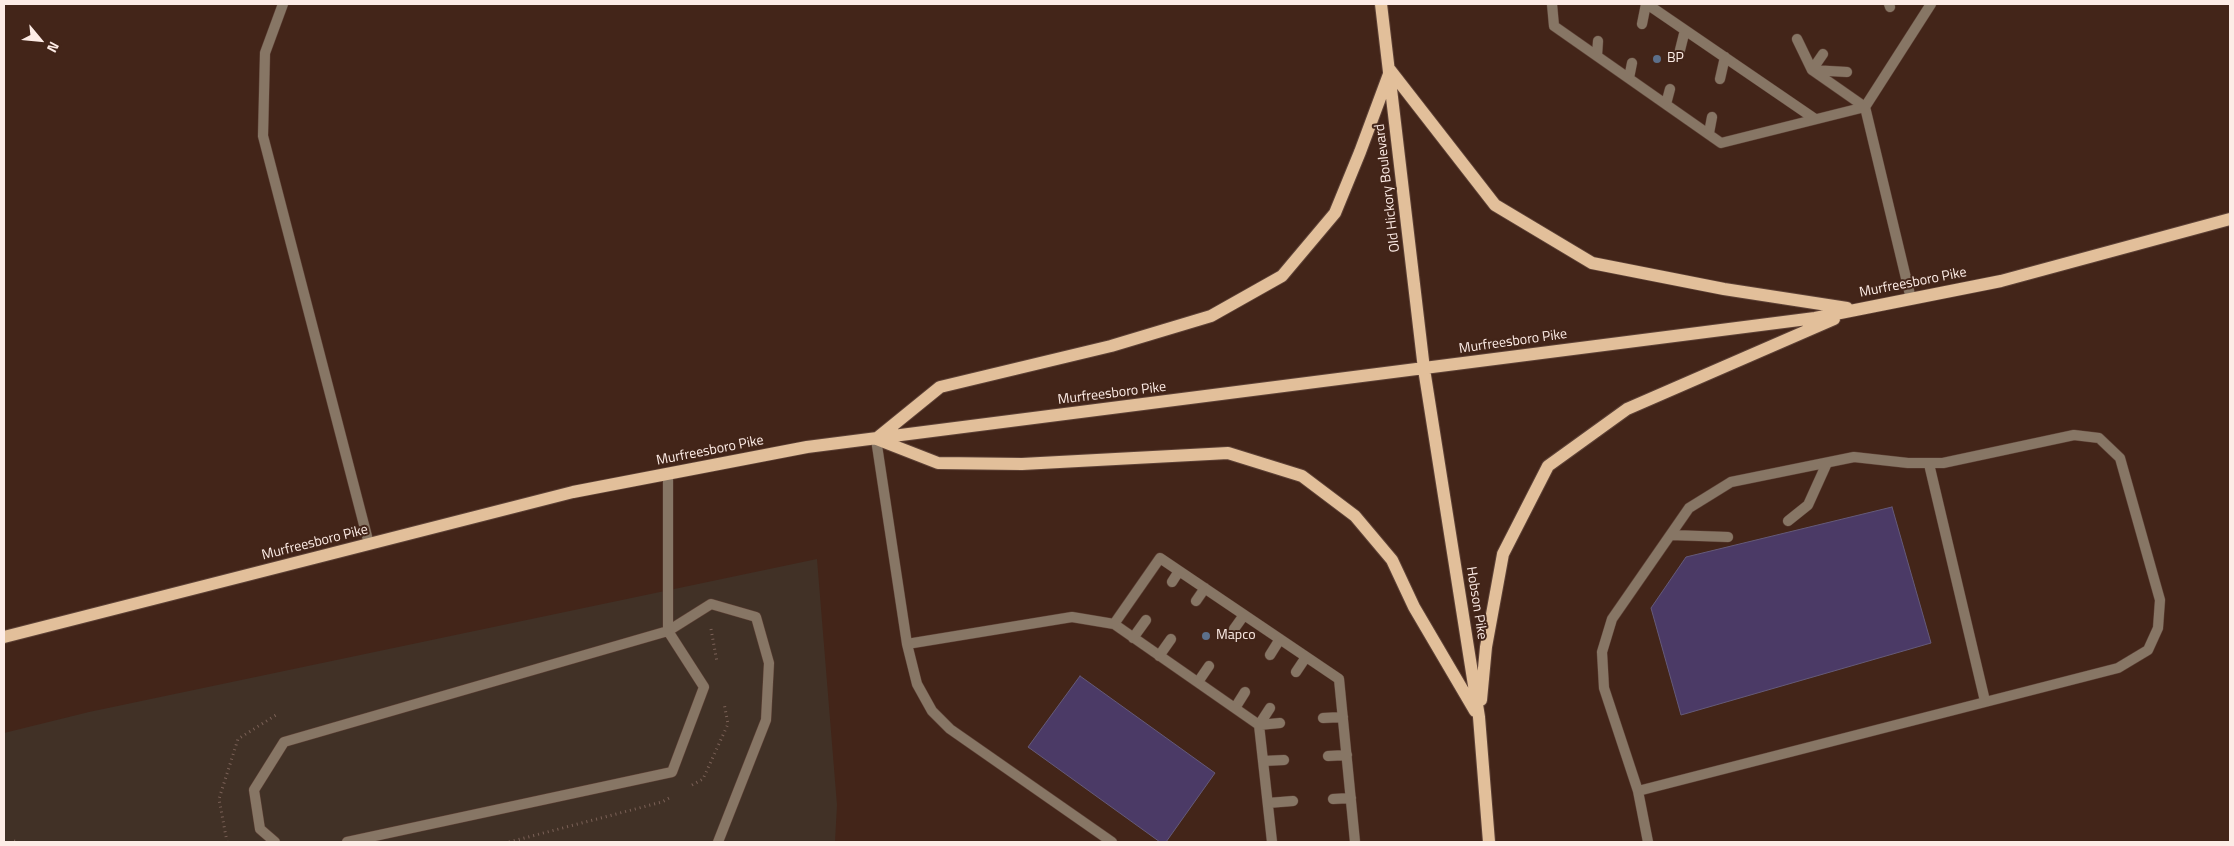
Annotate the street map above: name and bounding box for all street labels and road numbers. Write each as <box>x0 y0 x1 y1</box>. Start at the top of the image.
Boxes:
street label: Old Hickory Boulevard <box>1372 123 1404 253</box>
street label: Murfreesboro Pike <box>1858 264 1968 302</box>
street label: Murfreesboro Pike <box>1458 326 1568 358</box>
street label: Murfreesboro Pike <box>1057 379 1167 409</box>
street label: Murfreesboro Pike <box>655 432 765 470</box>
street label: Murfreesboro Pike <box>260 522 370 564</box>
street label: Hobson Pike <box>1462 565 1490 641</box>

